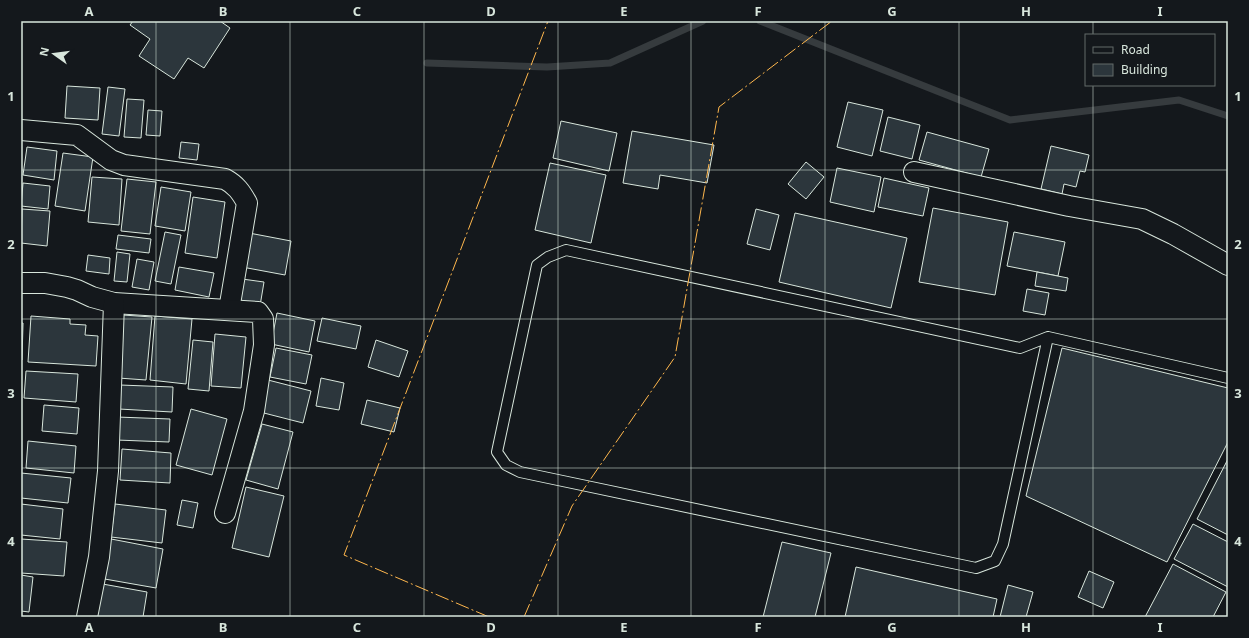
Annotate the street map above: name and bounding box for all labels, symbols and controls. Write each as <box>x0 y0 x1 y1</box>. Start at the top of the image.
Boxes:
text: A <box>85 2 94 20</box>
text: B <box>219 2 227 20</box>
text: C <box>353 2 361 20</box>
text: D <box>486 2 496 20</box>
text: E <box>620 2 628 20</box>
text: F <box>754 2 762 20</box>
text: G <box>887 2 897 20</box>
text: H <box>1021 2 1031 20</box>
text: I <box>1157 2 1163 20</box>
north arrow <box>34 34 74 74</box>
legend <box>1085 34 1215 86</box>
text: Road <box>1121 41 1150 58</box>
text: N <box>35 45 52 58</box>
text: Building <box>1121 61 1168 78</box>
text: 1 <box>7 87 15 105</box>
text: 1 <box>1234 87 1242 105</box>
text: 2 <box>7 235 15 253</box>
text: 2 <box>1234 235 1242 253</box>
text: 3 <box>7 384 15 402</box>
text: 3 <box>1234 384 1242 402</box>
text: 4 <box>7 532 15 550</box>
text: 4 <box>1234 532 1242 550</box>
text: A <box>85 618 94 636</box>
text: B <box>219 618 227 636</box>
text: C <box>353 618 361 636</box>
text: D <box>486 618 496 636</box>
text: E <box>620 618 628 636</box>
text: F <box>754 618 762 636</box>
text: G <box>887 618 897 636</box>
text: H <box>1021 618 1031 636</box>
text: I <box>1157 618 1163 636</box>

